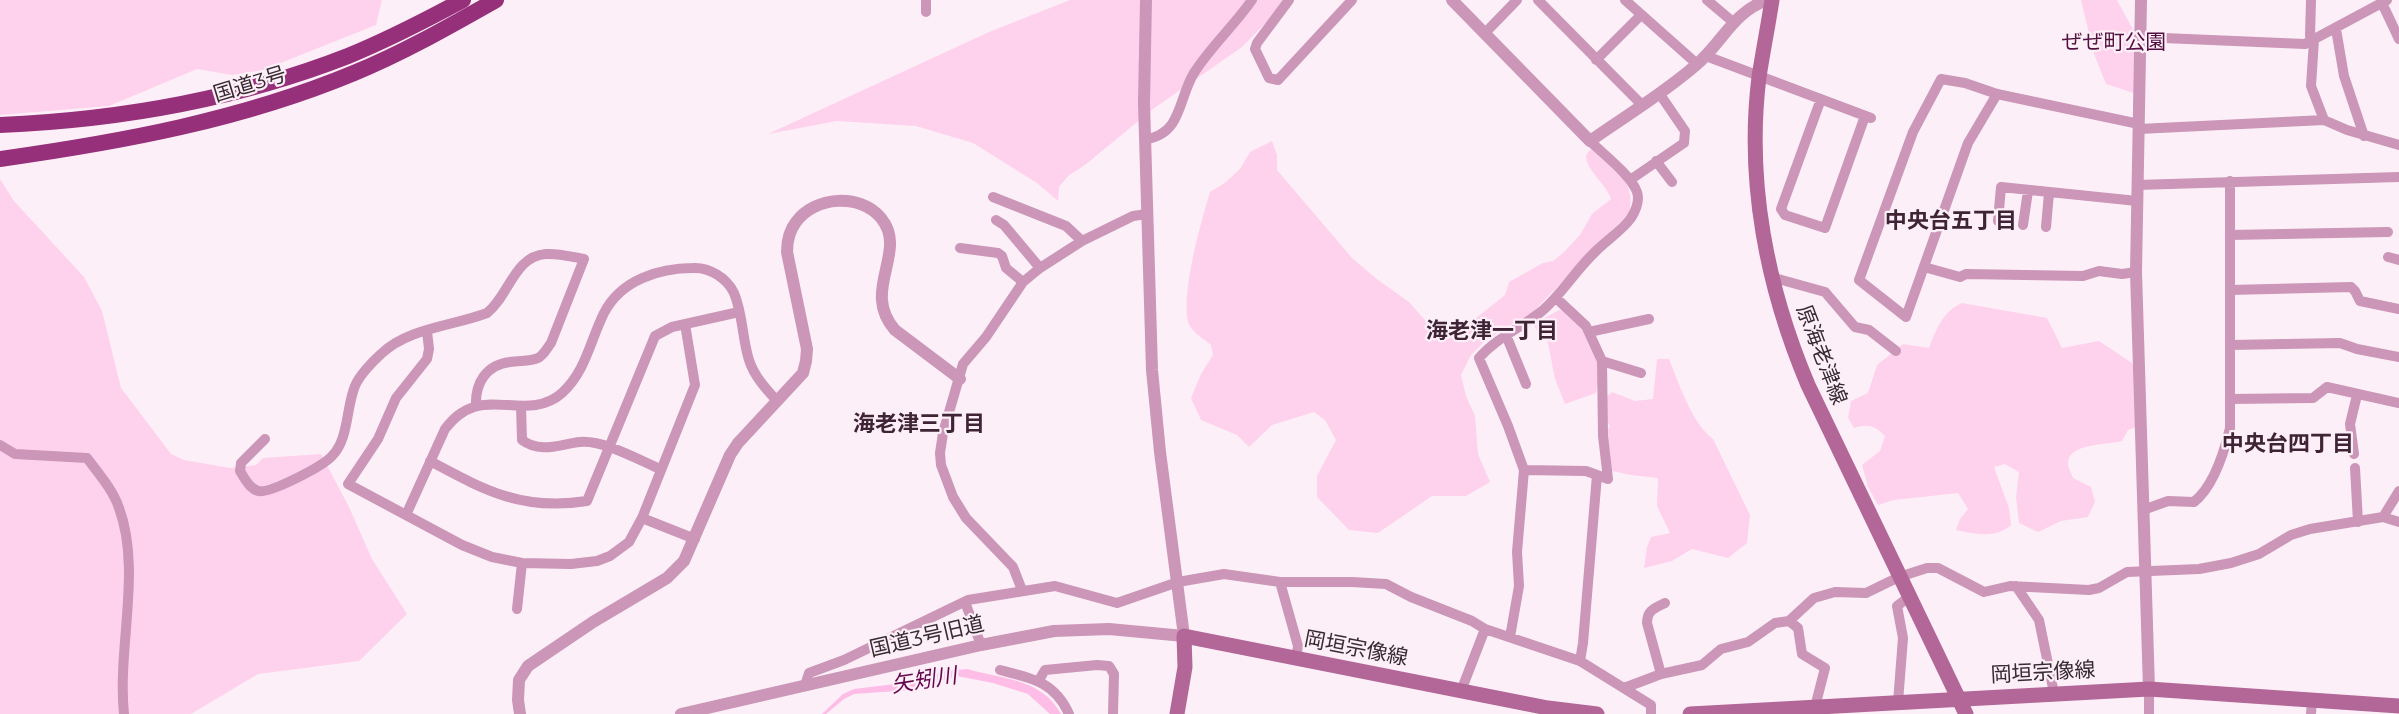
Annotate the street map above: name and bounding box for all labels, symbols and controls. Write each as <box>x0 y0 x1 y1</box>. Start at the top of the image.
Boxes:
park label: ぜぜ町公園 <box>2062 30 2166 56</box>
street label: 国道3号 <box>211 62 289 108</box>
district label: 中央台五丁目 <box>1885 209 2017 235</box>
street label: 原海老津線 <box>1790 301 1852 409</box>
district label: 海老津一丁目 <box>1426 319 1558 345</box>
district label: 海老津三丁目 <box>853 412 985 438</box>
district label: 中央台四丁目 <box>2222 432 2354 458</box>
street label: 国道3号旧道 <box>867 612 987 662</box>
street label: 岡垣宗像線 <box>1302 627 1410 671</box>
street label: 岡垣宗像線 <box>1990 658 2096 688</box>
water label: 矢矧川 <box>889 663 959 699</box>

